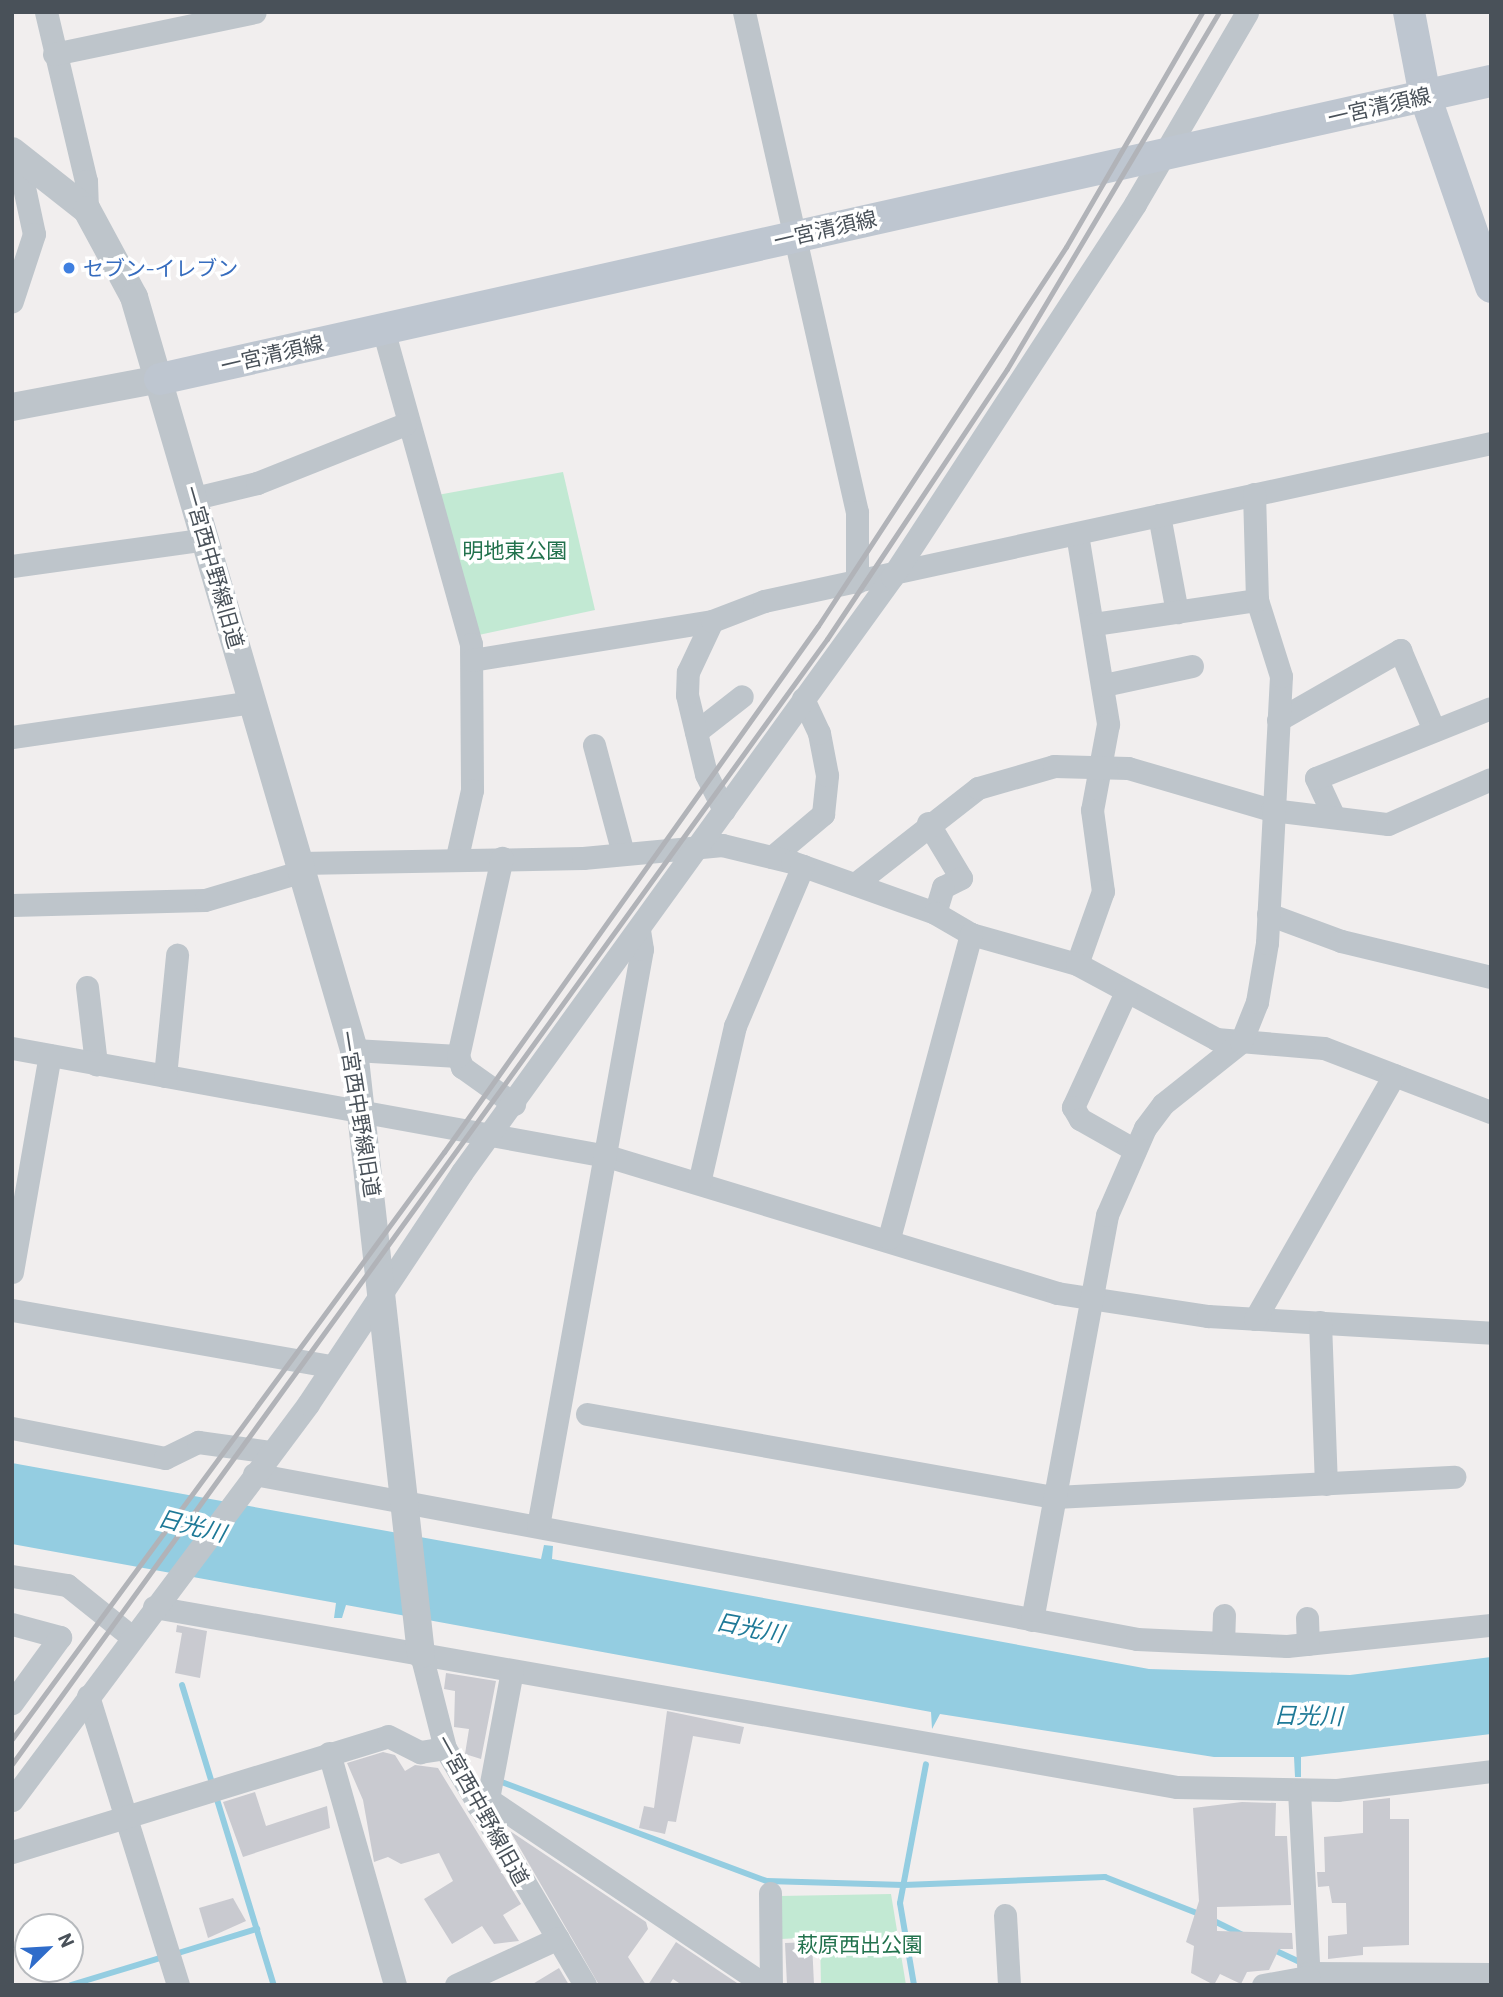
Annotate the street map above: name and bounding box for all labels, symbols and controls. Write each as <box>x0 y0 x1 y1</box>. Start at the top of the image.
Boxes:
street label: 一宮清須線 <box>1325 82 1433 130</box>
street label: 一宮清須線 <box>771 205 879 253</box>
place label: セブン-イレブン <box>83 255 238 281</box>
marker: セブン-イレブン <box>61 260 77 276</box>
street label: 一宮清須線 <box>218 330 326 378</box>
street label: 一宮西中野線旧道 <box>179 483 249 651</box>
park label: 明地東公園 <box>463 537 567 563</box>
street label: 一宮西中野線旧道 <box>334 1029 386 1199</box>
water label: 日光川 <box>155 1503 229 1547</box>
water label: 日光川 <box>714 1607 786 1647</box>
water label: 日光川 <box>1273 1701 1343 1729</box>
street label: 一宮西中野線旧道 <box>431 1730 535 1890</box>
north arrow <box>14 1913 84 1983</box>
text: N <box>54 1930 80 1951</box>
park label: 萩原西出公園 <box>797 1931 923 1957</box>

